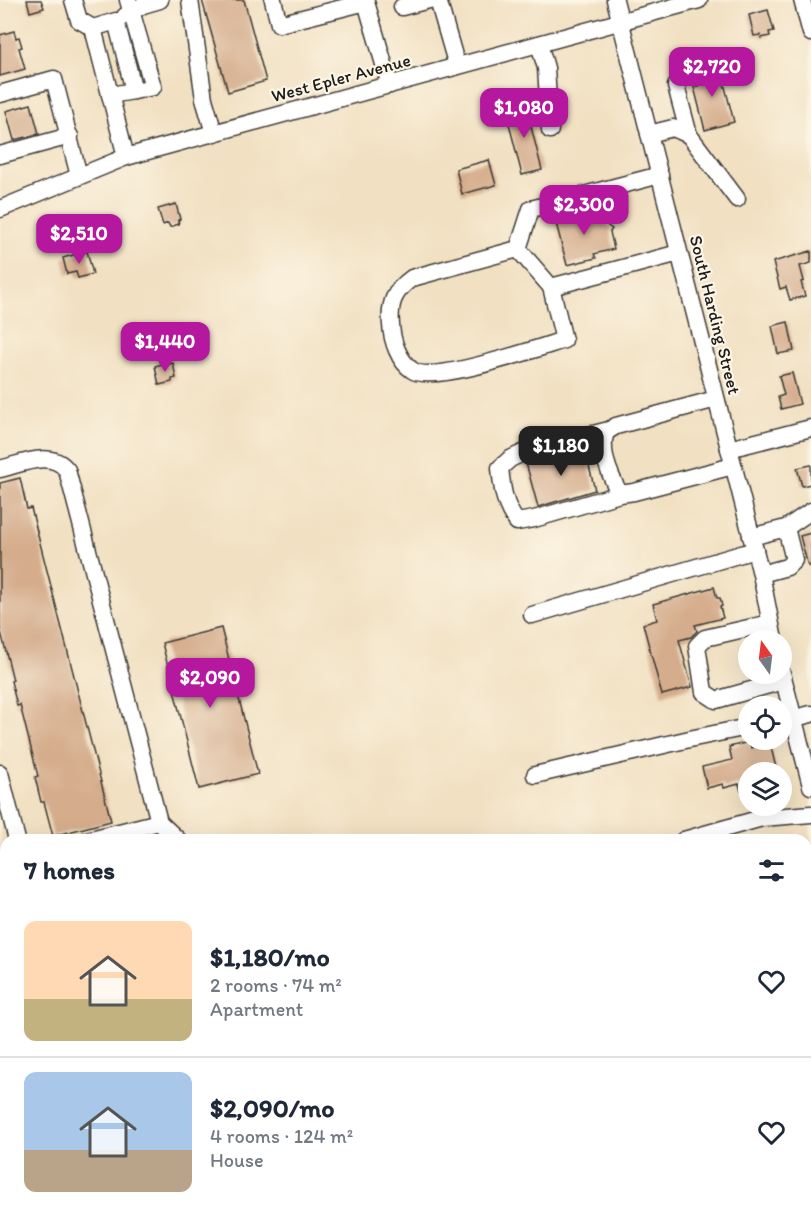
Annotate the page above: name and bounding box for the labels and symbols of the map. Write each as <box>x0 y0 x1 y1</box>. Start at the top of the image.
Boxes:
pin: $2,720 <box>663 47 761 98</box>
street label: West Epler Avenue <box>269 49 413 107</box>
pin: $1,080 <box>475 88 573 139</box>
pin: $2,300 <box>535 185 633 236</box>
pin: $2,510 <box>30 214 128 265</box>
street label: South Harding Street <box>685 233 745 397</box>
pin: $1,440 <box>116 322 214 373</box>
pin: $1,180 <box>512 426 610 477</box>
north arrow <box>738 630 792 684</box>
pin: $2,090 <box>161 658 259 709</box>

